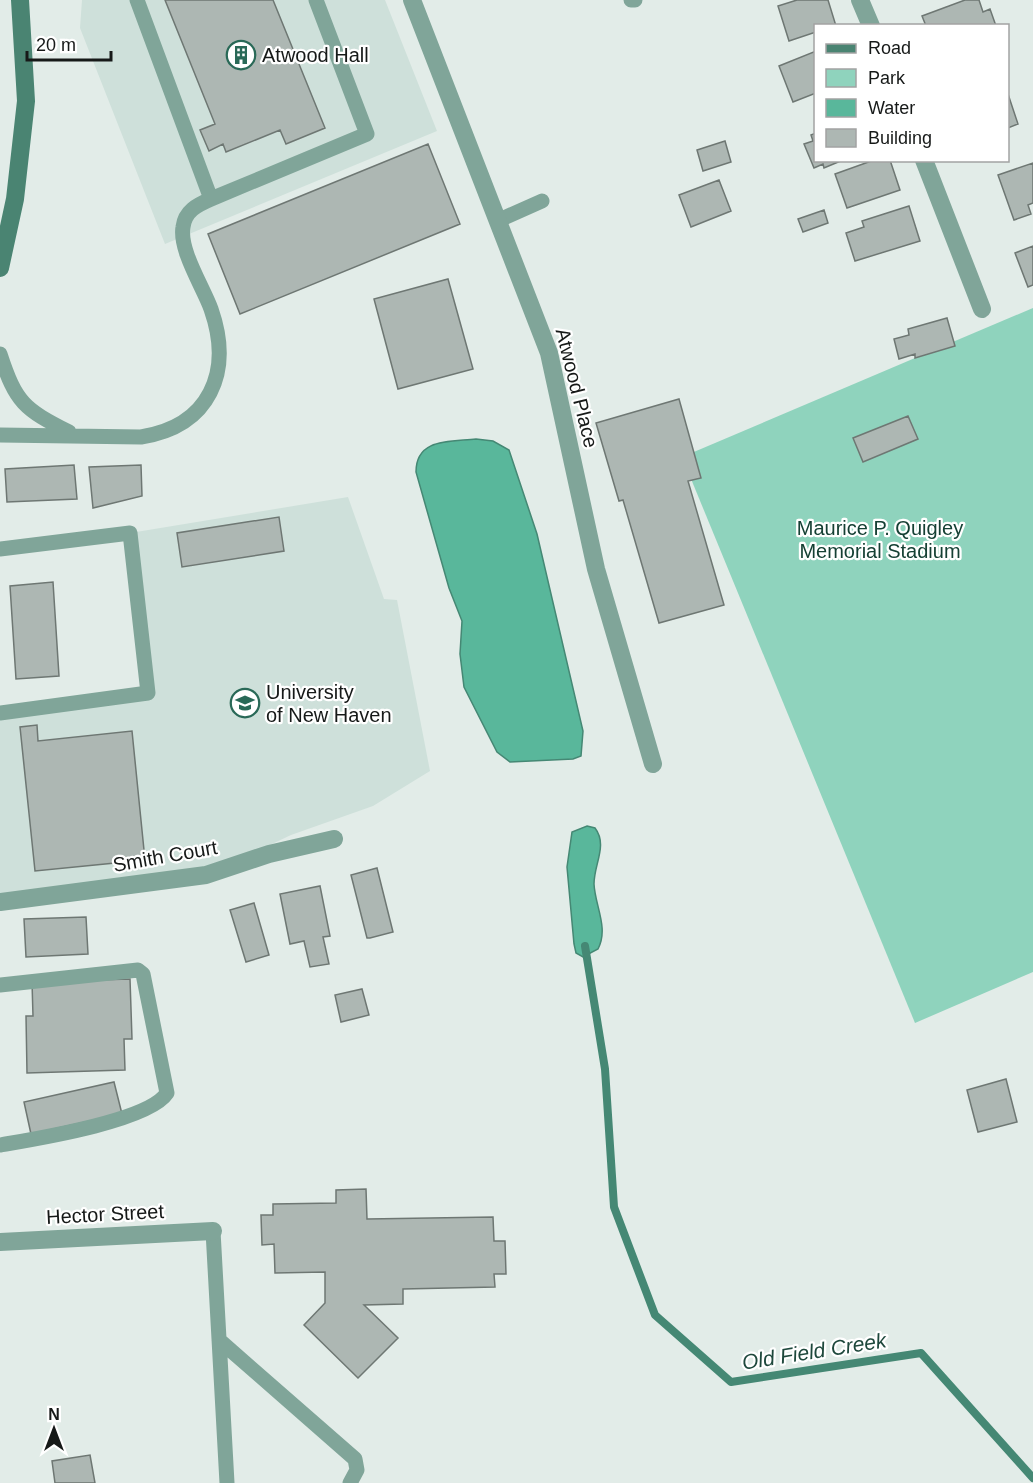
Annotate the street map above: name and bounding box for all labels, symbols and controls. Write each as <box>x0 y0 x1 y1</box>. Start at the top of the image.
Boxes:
scale bar <box>27 24 111 62</box>
legend <box>814 24 1009 162</box>
text: 20 m <box>36 35 76 55</box>
text: Road <box>868 38 911 58</box>
building icon: Atwood Hall <box>225 39 257 71</box>
place label: Atwood Hall <box>262 44 369 66</box>
text: Park <box>868 68 906 88</box>
text: Water <box>868 98 915 118</box>
text: Building <box>868 128 932 148</box>
street label: Atwood Place <box>552 326 602 450</box>
park label: Maurice P. Quigley Memorial Stadium <box>797 517 963 562</box>
place label: University of New Haven <box>266 681 392 726</box>
school or university icon: University of New Haven <box>229 687 261 719</box>
street label: Smith Court <box>111 836 219 876</box>
street label: Hector Street <box>46 1200 165 1228</box>
water label: Old Field Creek <box>740 1328 889 1374</box>
north arrow <box>24 1399 84 1459</box>
text: N <box>48 1406 60 1423</box>

